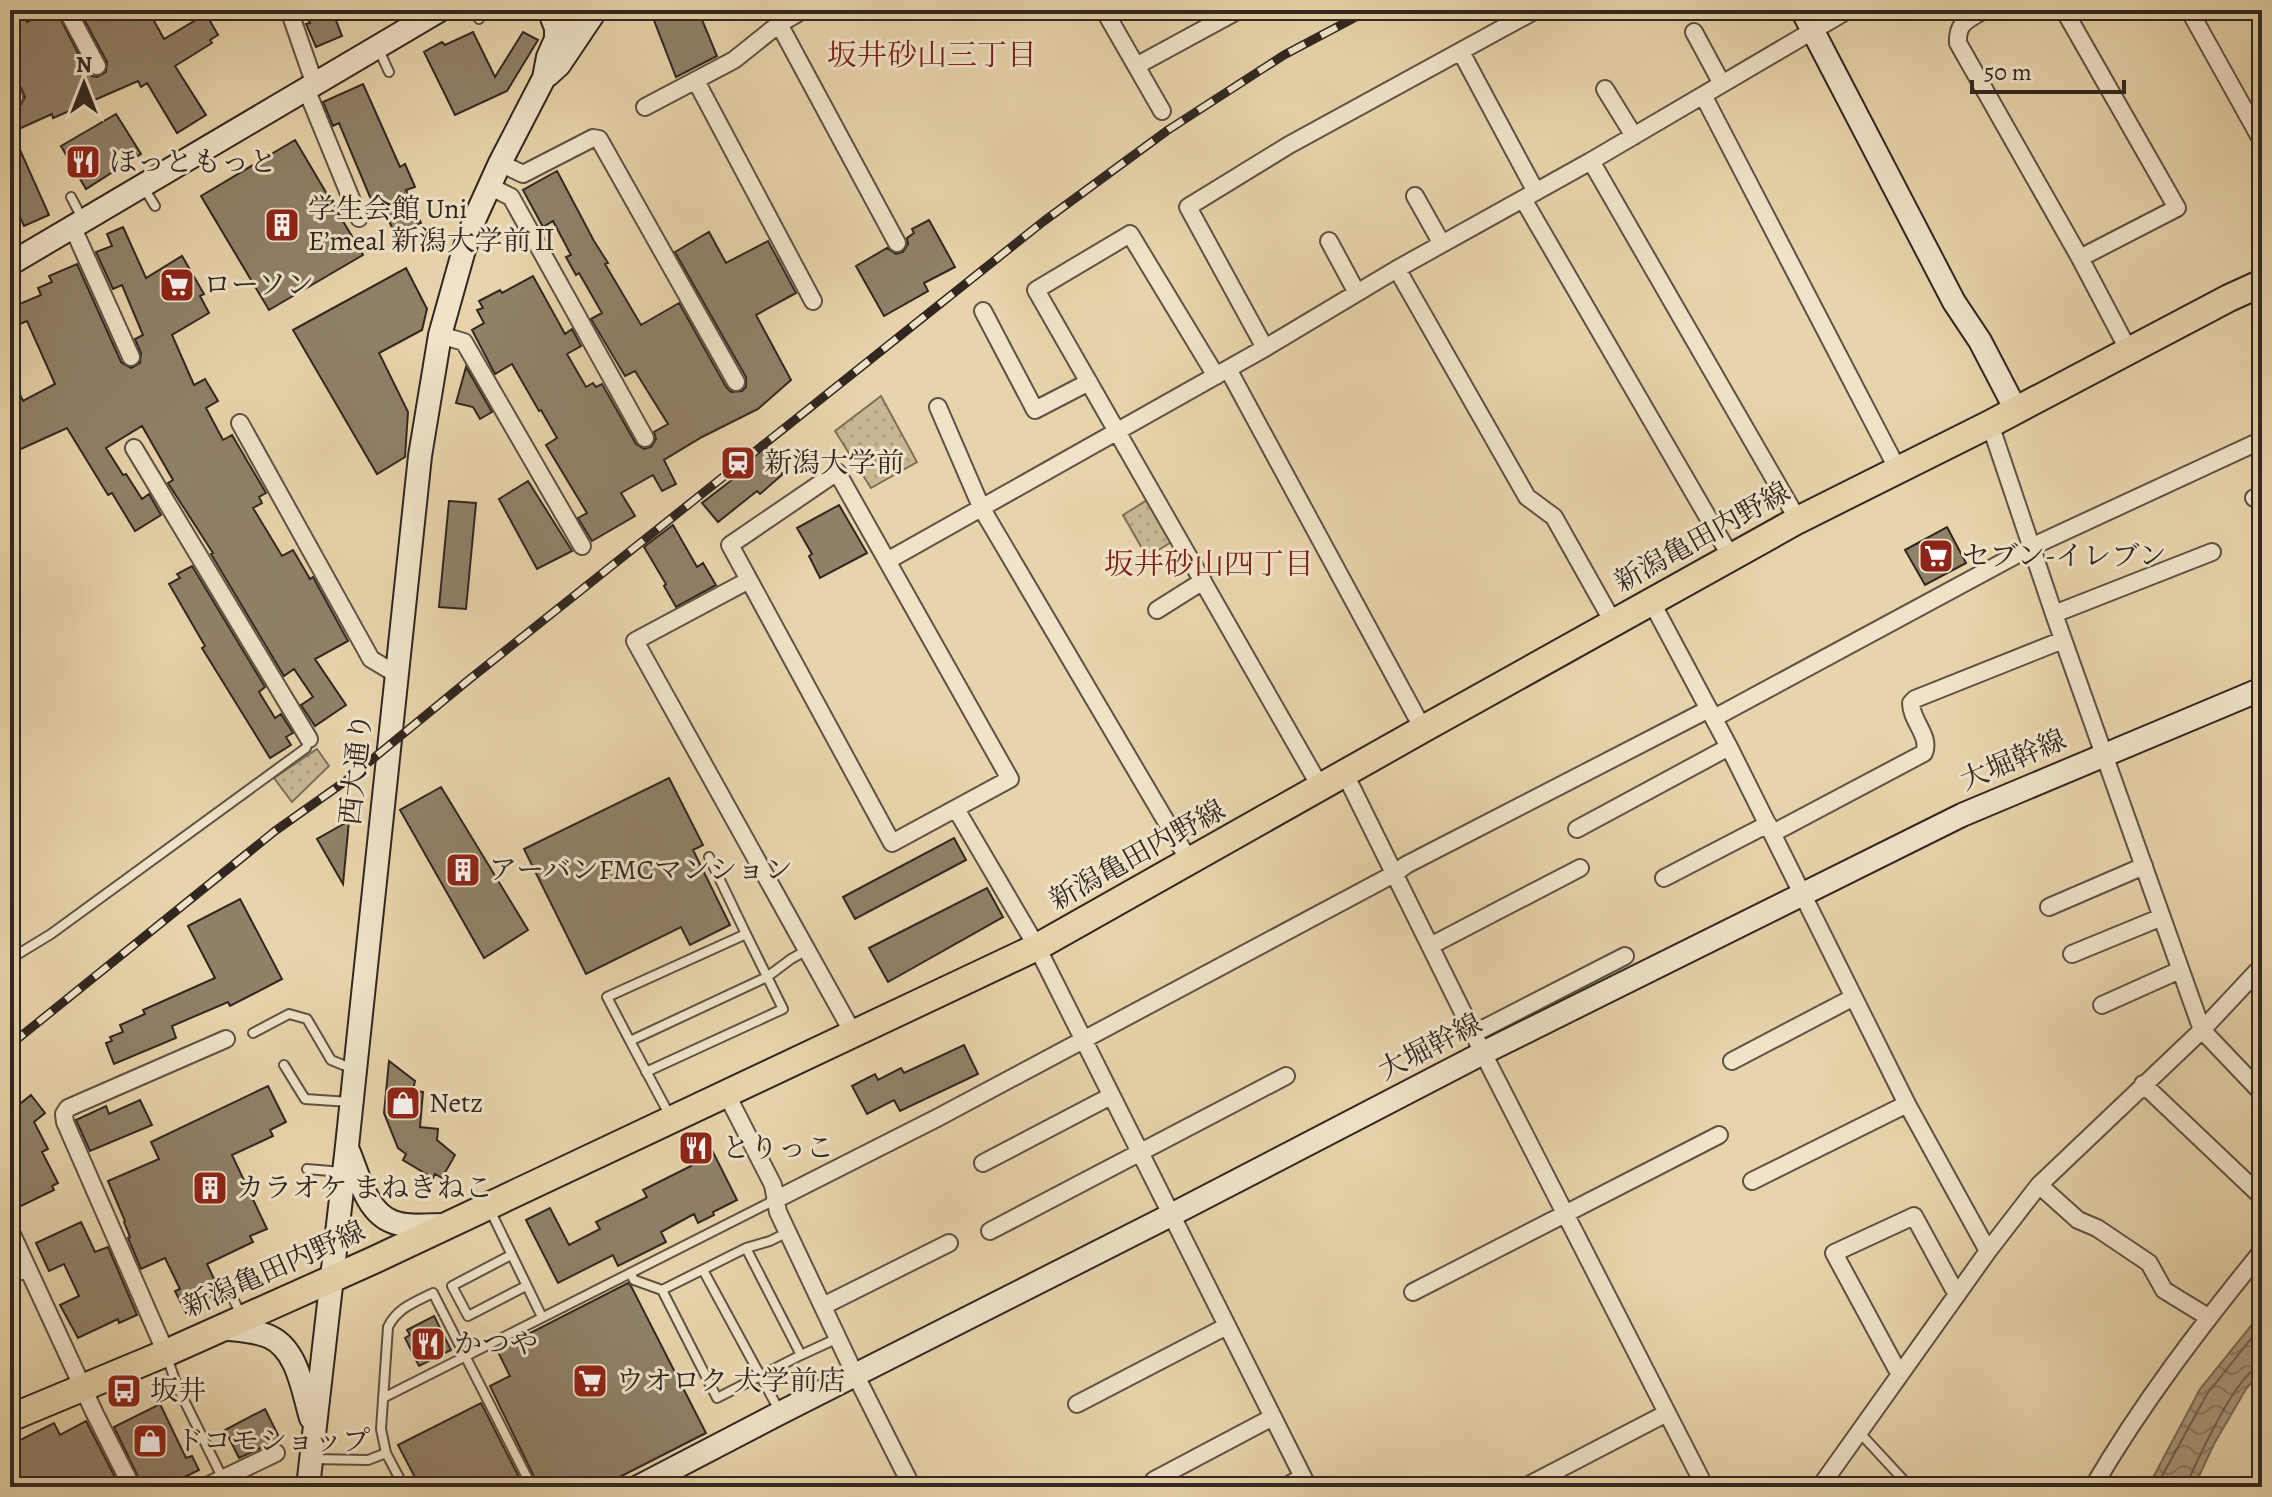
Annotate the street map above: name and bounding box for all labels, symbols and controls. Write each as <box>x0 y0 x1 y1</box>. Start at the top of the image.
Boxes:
district label: 坂井砂山三丁目 <box>827 35 1037 75</box>
north arrow <box>44 44 124 124</box>
scale bar <box>1972 44 2124 94</box>
text: N <box>76 50 92 80</box>
text: 50 m <box>1984 56 2032 88</box>
restaurant icon: ほっともっと <box>64 143 102 181</box>
place label: ほっともっと <box>109 143 277 181</box>
place label: 学生会館 Uni E’meal 新潟大学前Ⅱ <box>308 190 559 260</box>
building icon: 学生会館 Uni E’meal 新潟大学前Ⅱ <box>263 206 301 244</box>
supermarket icon: ローソン <box>158 266 196 304</box>
place label: ローソン <box>203 266 314 304</box>
station icon: 新潟大学前 <box>719 444 757 482</box>
place label: 新潟大学前 <box>764 444 904 482</box>
street label: 新潟亀田内野線 <box>1607 473 1797 601</box>
supermarket icon: セブン-イレブン <box>1917 537 1955 575</box>
place label: セブン-イレブン <box>1962 537 2166 575</box>
district label: 坂井砂山四丁目 <box>1104 544 1314 584</box>
street label: 西大通り <box>331 711 381 827</box>
street label: 大堀幹線 <box>1954 721 2072 799</box>
street label: 新潟亀田内野線 <box>1042 791 1232 919</box>
building icon: アーバンFMCマンション <box>444 851 482 889</box>
place label: アーバンFMCマンション <box>489 851 793 889</box>
street label: 大堀幹線 <box>1371 1005 1489 1089</box>
shop icon: Netz <box>384 1084 422 1122</box>
place label: Netz <box>429 1084 483 1122</box>
restaurant icon: とりっこ <box>677 1129 715 1167</box>
place label: とりっこ <box>722 1129 834 1167</box>
building icon: カラオケ まねきねこ <box>191 1169 229 1207</box>
place label: カラオケ まねきねこ <box>236 1169 493 1207</box>
street label: 新潟亀田内野線 <box>177 1212 371 1326</box>
restaurant icon: かつや <box>409 1325 447 1363</box>
place label: かつや <box>454 1325 538 1363</box>
supermarket icon: ウオロク 大学前店 <box>571 1362 609 1400</box>
place label: ウオロク 大学前店 <box>616 1362 846 1400</box>
bus stop icon: 坂井 <box>105 1372 143 1410</box>
place label: 坂井 <box>150 1372 206 1410</box>
shop icon: ドコモショップ <box>131 1422 169 1460</box>
place label: ドコモショップ <box>176 1422 370 1460</box>

